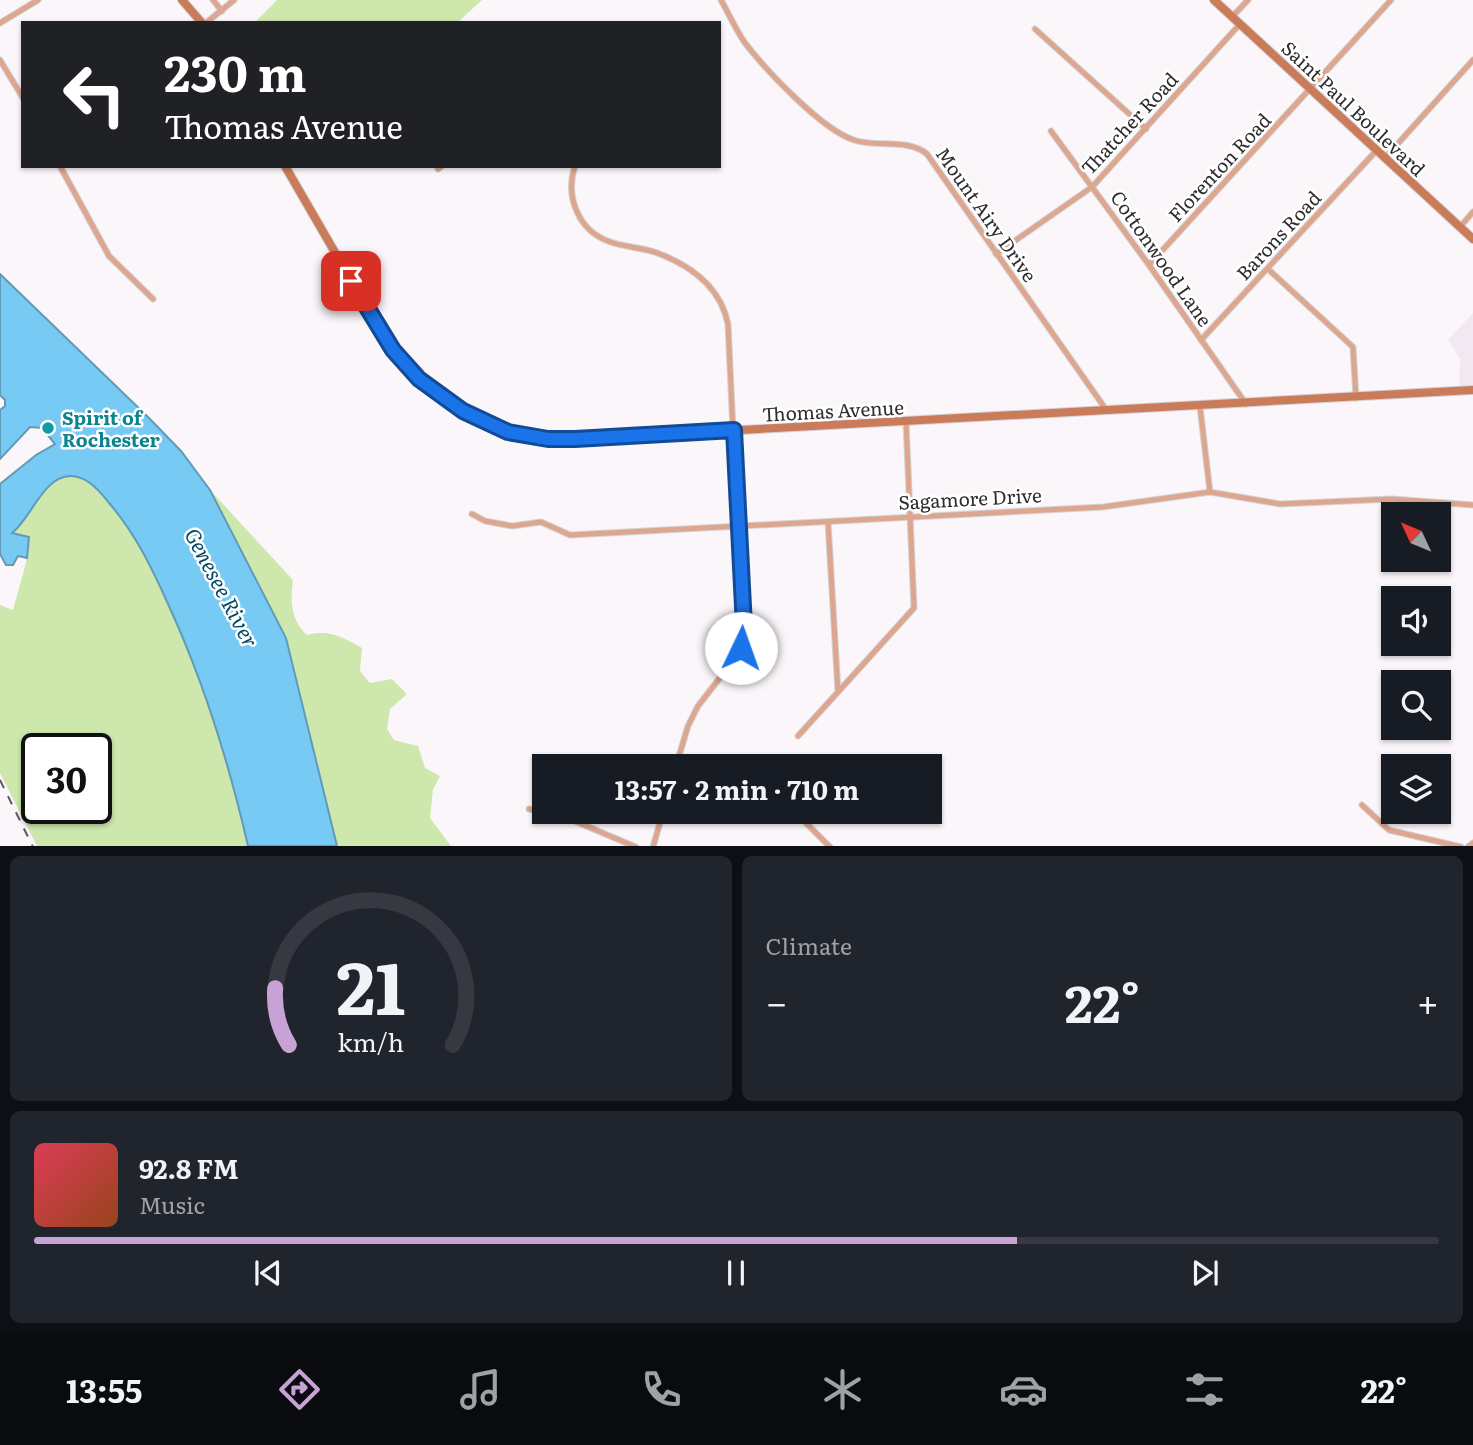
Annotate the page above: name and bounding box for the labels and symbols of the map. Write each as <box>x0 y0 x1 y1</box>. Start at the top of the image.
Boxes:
street label: Saint Paul Boulevard <box>1276 34 1432 182</box>
street label: Thatcher Road <box>1074 65 1184 180</box>
street label: Florenton Road <box>1161 106 1277 228</box>
street label: Mount Airy Drive <box>930 141 1044 287</box>
street label: Cottonwood Lane <box>1105 184 1220 332</box>
street label: Barons Road <box>1229 184 1327 286</box>
pin <box>321 251 381 311</box>
street label: Thomas Avenue <box>761 392 905 428</box>
place label: Spirit of Rochester <box>62 403 161 453</box>
marker: Spirit of Rochester <box>40 420 56 436</box>
street label: Sagamore Drive <box>898 480 1043 516</box>
north arrow <box>1381 502 1451 572</box>
water label: Genesee River <box>179 522 268 652</box>
position arrow <box>704 611 778 685</box>
speed limit sign: 30 <box>21 733 112 824</box>

